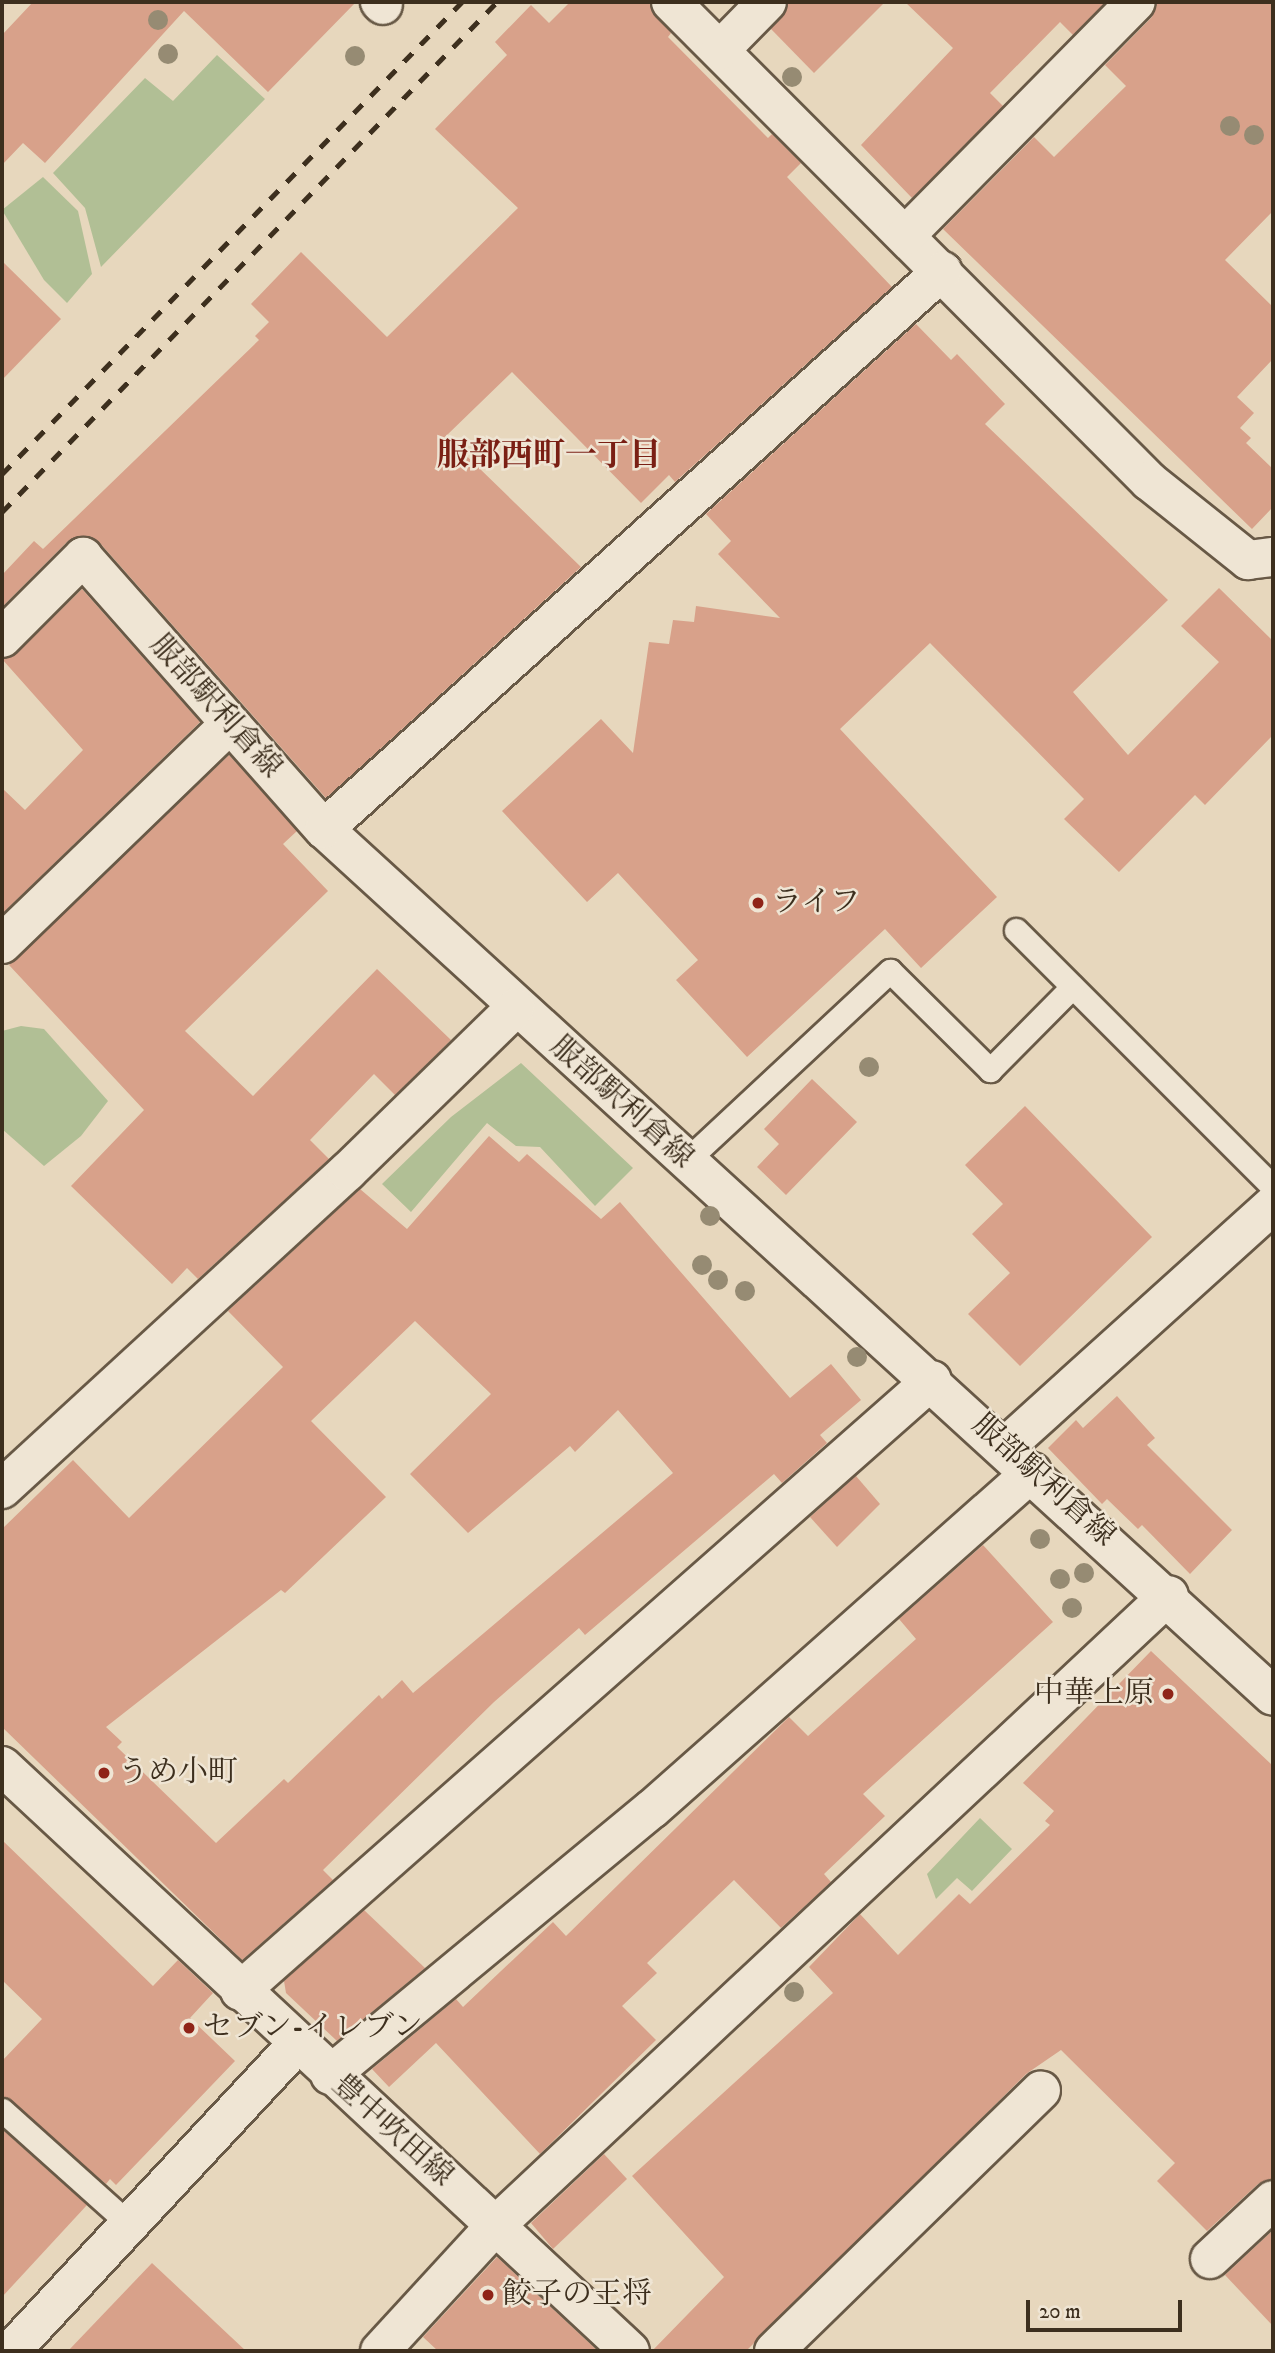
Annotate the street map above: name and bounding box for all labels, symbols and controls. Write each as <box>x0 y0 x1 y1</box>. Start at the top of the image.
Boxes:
district label: 服部西町一丁目 <box>437 437 661 475</box>
street label: 服部駅利倉線 <box>141 628 289 786</box>
place label: ライフ <box>772 885 862 921</box>
marker: ライフ <box>750 895 766 911</box>
street label: 服部駅利倉線 <box>542 1029 700 1177</box>
street label: 服部駅利倉線 <box>964 1407 1122 1555</box>
place label: 中華上原 <box>1034 1676 1154 1712</box>
marker: 中華上原 <box>1160 1686 1176 1702</box>
place label: うめ小町 <box>118 1755 238 1791</box>
marker: うめ小町 <box>96 1765 112 1781</box>
place label: セブン-イレブン <box>203 2010 425 2046</box>
marker: セブン-イレブン <box>181 2020 197 2036</box>
street label: 豊中吹田線 <box>324 2067 460 2195</box>
place label: 餃子の王将 <box>502 2277 652 2313</box>
scale bar <box>1030 2286 1186 2330</box>
marker: 餃子の王将 <box>480 2287 496 2303</box>
text: 20 m <box>1039 2299 1081 2325</box>

